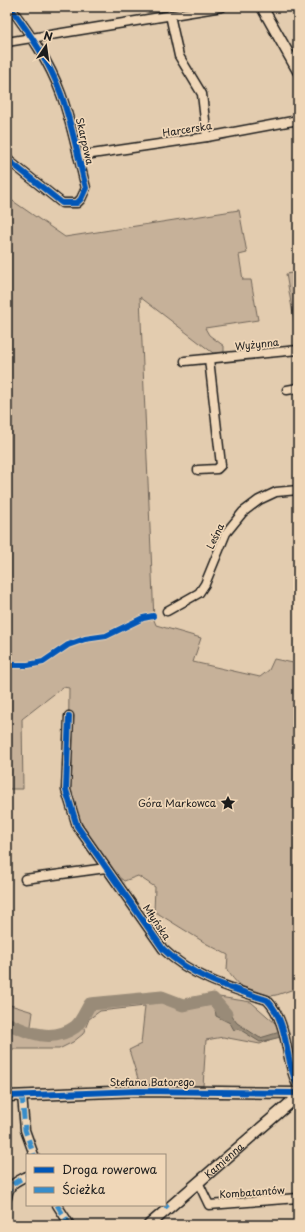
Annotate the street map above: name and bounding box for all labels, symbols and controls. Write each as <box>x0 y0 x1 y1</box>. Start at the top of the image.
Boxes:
north arrow <box>26 26 66 66</box>
text: N <box>42 27 55 45</box>
street label: Skarpowa <box>73 116 98 167</box>
street label: Harcerska <box>161 117 214 140</box>
street label: Wyżynna <box>234 334 280 354</box>
street label: Leśna <box>202 520 228 551</box>
place icon: Góra Markowca <box>219 794 237 812</box>
place label: Góra Markowca <box>138 795 217 810</box>
street label: Młyńska <box>140 901 175 943</box>
street label: Stefana Batorego <box>109 1074 195 1089</box>
street label: Kamienna <box>201 1138 247 1181</box>
legend <box>26 1154 166 1206</box>
text: Droga rowerowa <box>62 1160 158 1178</box>
text: Ścieżka <box>62 1180 106 1198</box>
street label: Kombatantów <box>219 1182 285 1201</box>

